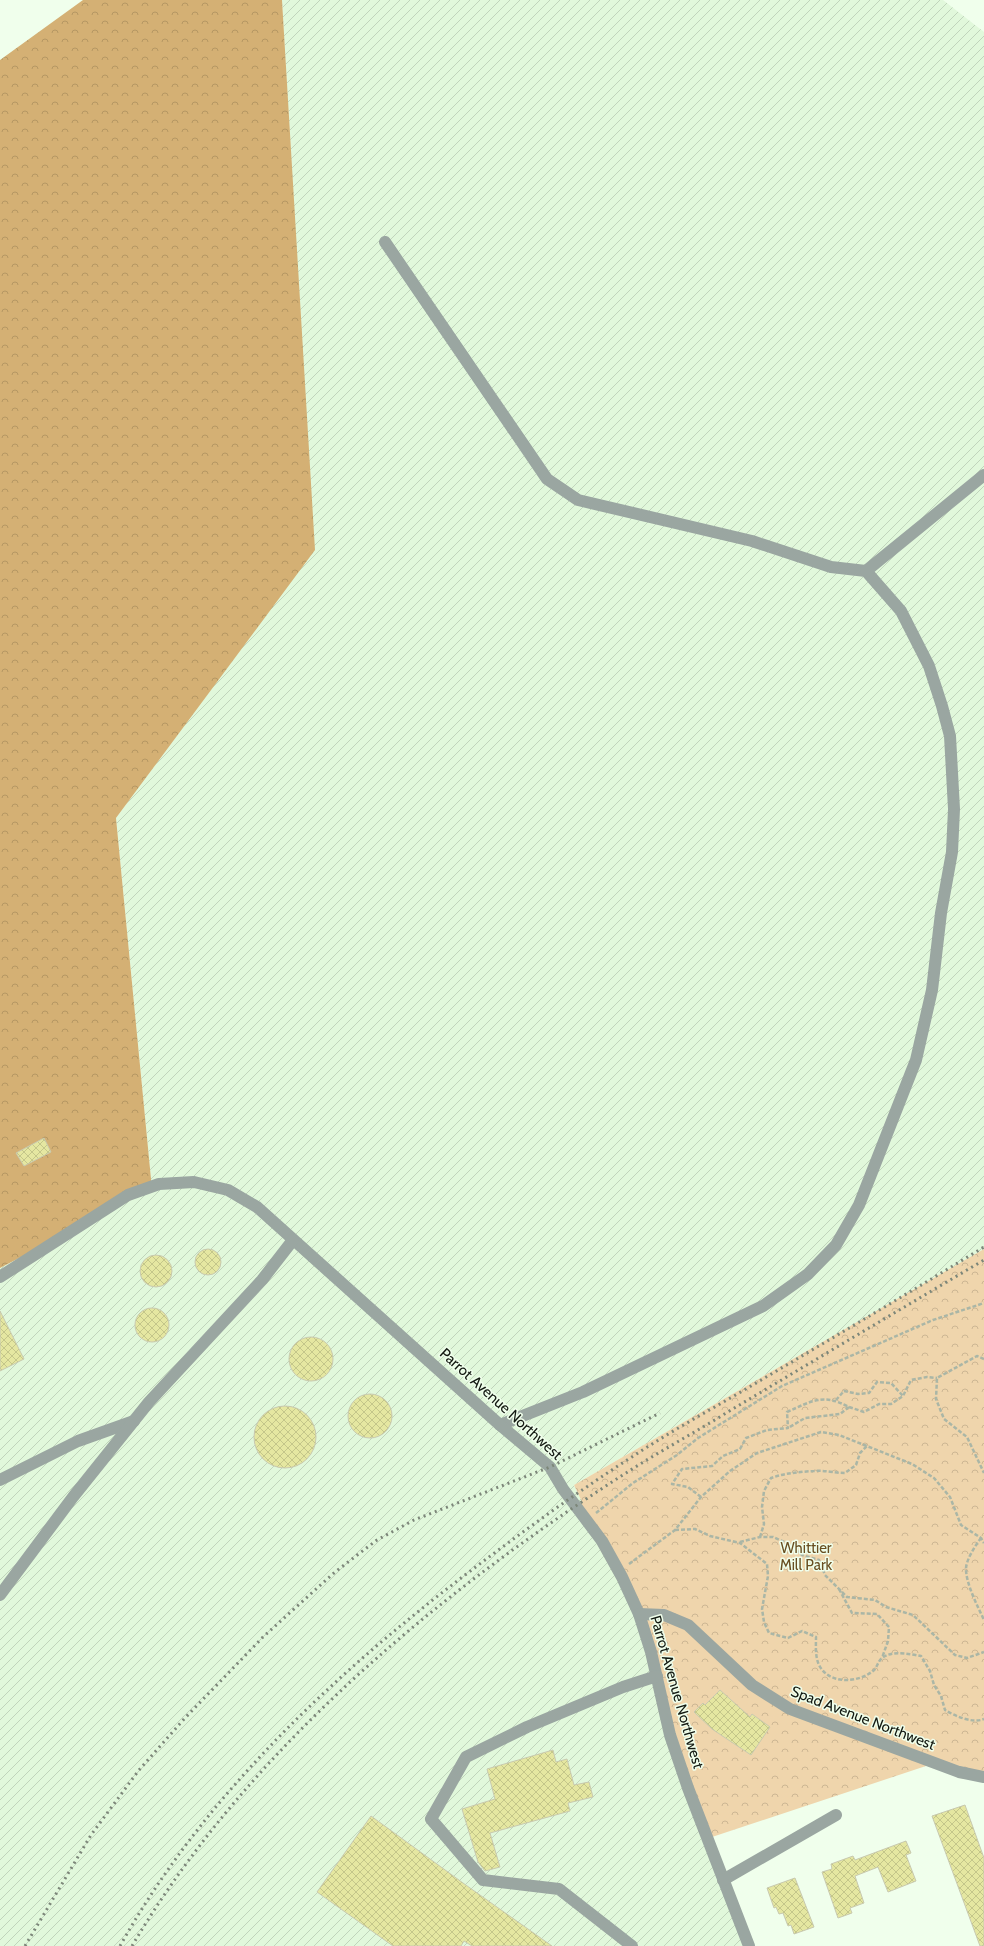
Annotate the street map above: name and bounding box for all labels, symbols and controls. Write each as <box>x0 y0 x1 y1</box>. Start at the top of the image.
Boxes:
street label: Parrot Avenue Northwest <box>436 1344 566 1464</box>
park label: Whittier Mill Park <box>780 1539 833 1574</box>
street label: Parrot Avenue Northwest <box>647 1613 707 1771</box>
street label: Spad Avenue Northwest <box>788 1682 938 1754</box>

